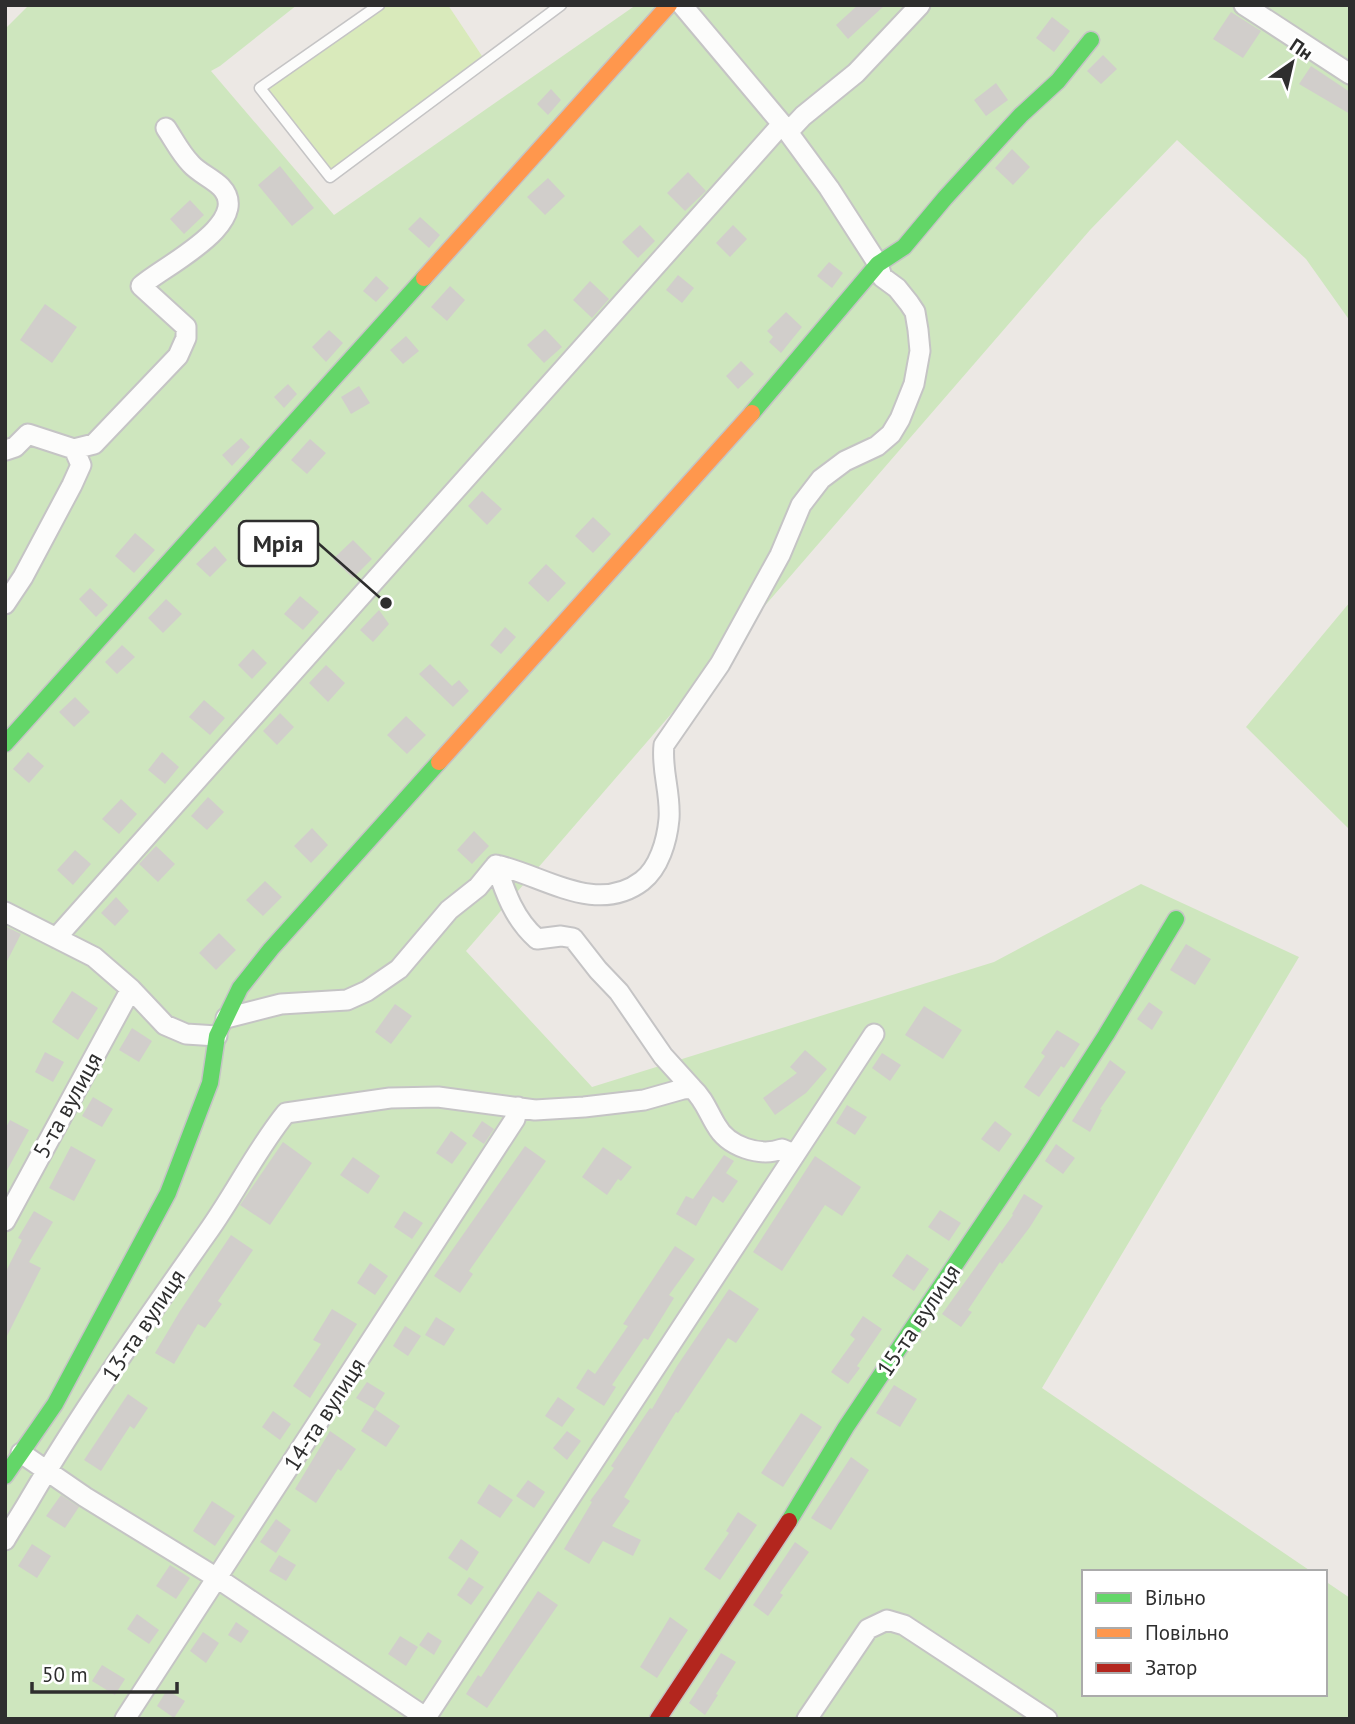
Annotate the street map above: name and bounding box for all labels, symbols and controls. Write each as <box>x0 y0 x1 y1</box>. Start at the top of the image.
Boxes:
north arrow <box>1257 28 1327 98</box>
text: Пн <box>1286 33 1317 65</box>
callout: Мрія <box>239 521 318 566</box>
text: Мрія <box>253 528 303 559</box>
street label: 5-та вулиця <box>26 1047 108 1163</box>
street label: 15-та вулиця <box>870 1258 966 1382</box>
street label: 13-та вулиця <box>95 1263 191 1387</box>
street label: 14-та вулиця <box>277 1352 371 1476</box>
legend <box>1082 1570 1327 1696</box>
text: Вільно <box>1145 1584 1206 1611</box>
text: Повільно <box>1145 1619 1229 1646</box>
scale bar <box>32 1650 177 1694</box>
text: Затор <box>1145 1654 1197 1681</box>
text: 50 m <box>42 1661 88 1688</box>

